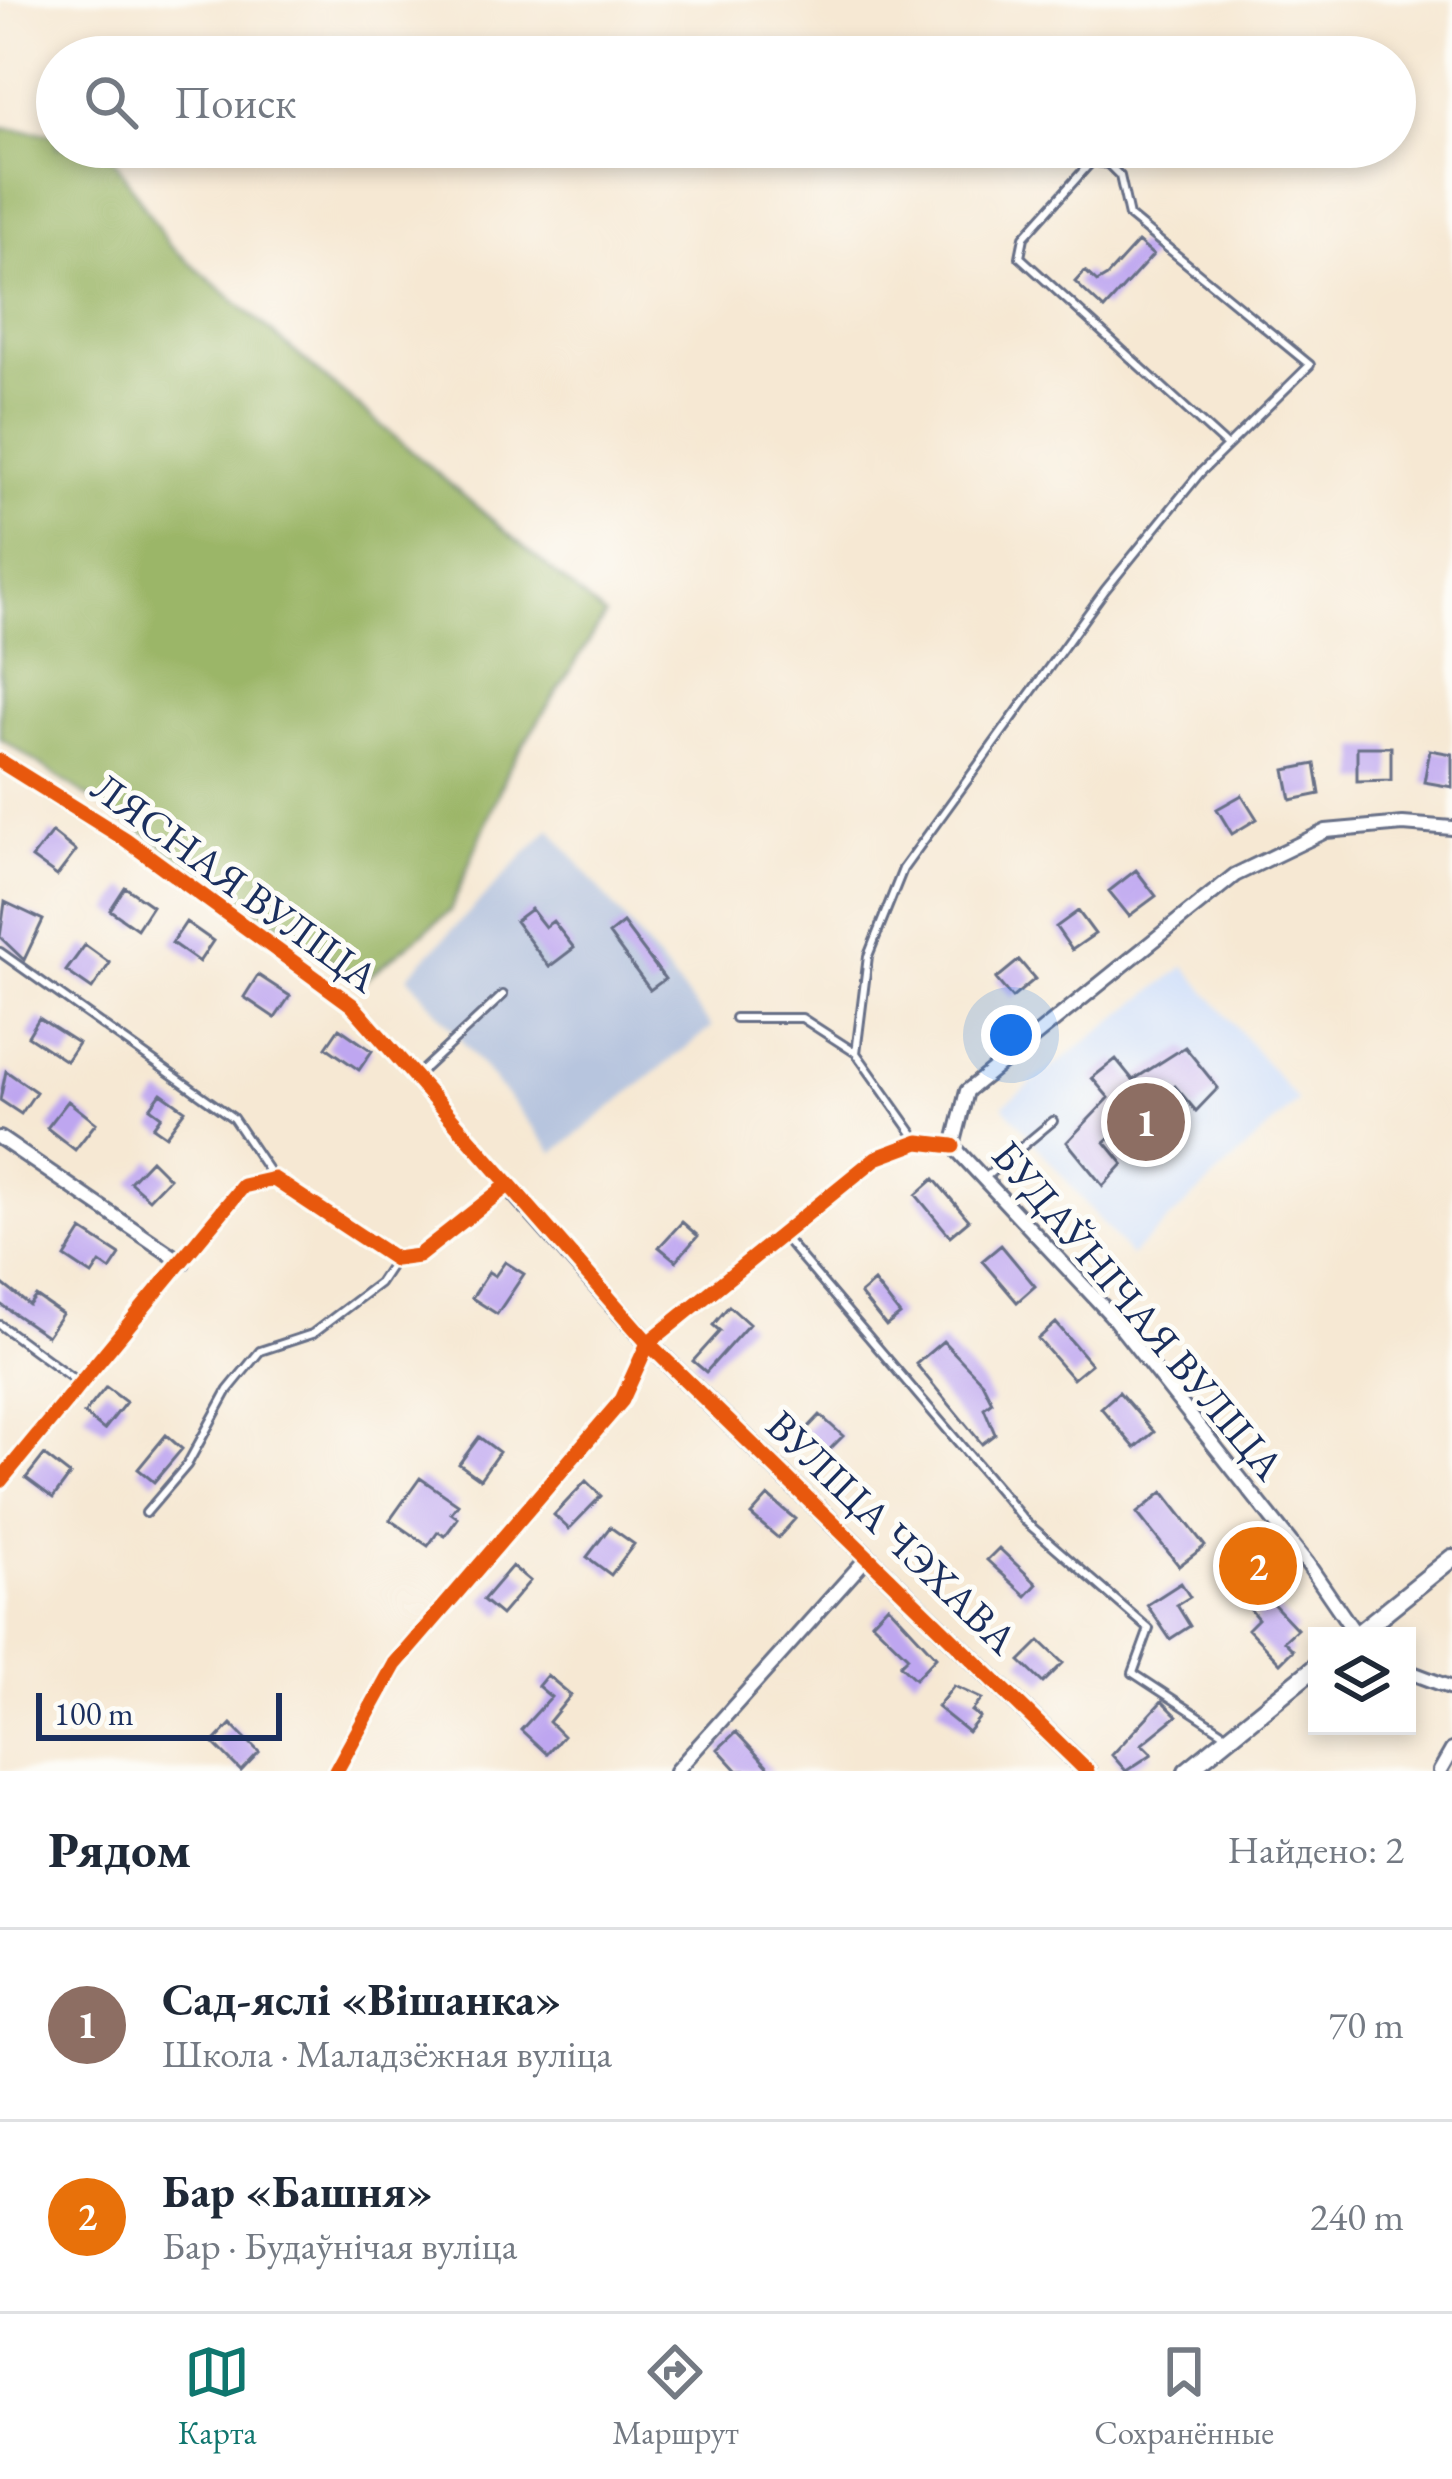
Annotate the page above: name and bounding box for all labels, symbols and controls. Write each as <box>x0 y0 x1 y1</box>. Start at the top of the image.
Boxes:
search box <box>36 36 1416 168</box>
icon: search <box>78 69 144 135</box>
text: Поиск <box>174 73 296 131</box>
street label: ЛЯСНАЯ ВУЛІЦА <box>81 759 390 1005</box>
your location <box>981 1005 1041 1065</box>
pin: 1 <box>1107 1077 1185 1167</box>
street label: БУДАЎНІЧАЯ ВУЛІЦА <box>980 1129 1297 1492</box>
street label: ВУЛІЦА ЧЭХАВА <box>755 1398 1030 1667</box>
pin: 2 <box>1219 1521 1297 1611</box>
map controls <box>1308 1627 1416 1735</box>
button: layers <box>1308 1627 1416 1735</box>
scale bar <box>36 1687 282 1740</box>
text: 100 m <box>54 1692 134 1735</box>
text: Рядом <box>48 1816 191 1882</box>
text: Найдено: 2 <box>1227 1824 1404 1875</box>
text: Сад-яслі «Вішанка» <box>162 1970 561 2028</box>
text: 1 <box>77 1999 97 2050</box>
text: 70 m <box>1328 1999 1404 2050</box>
text: Школа · Маладзёжная вуліца <box>162 2028 612 2079</box>
text: Бар «Башня» <box>162 2162 433 2220</box>
text: 2 <box>77 2191 97 2242</box>
text: 240 m <box>1310 2191 1404 2242</box>
text: Бар · Будаўнічая вуліца <box>162 2220 517 2271</box>
tab: Карта <box>178 2339 257 2454</box>
tab: Маршрут <box>612 2339 739 2454</box>
tab: Сохранённые <box>1094 2339 1274 2454</box>

